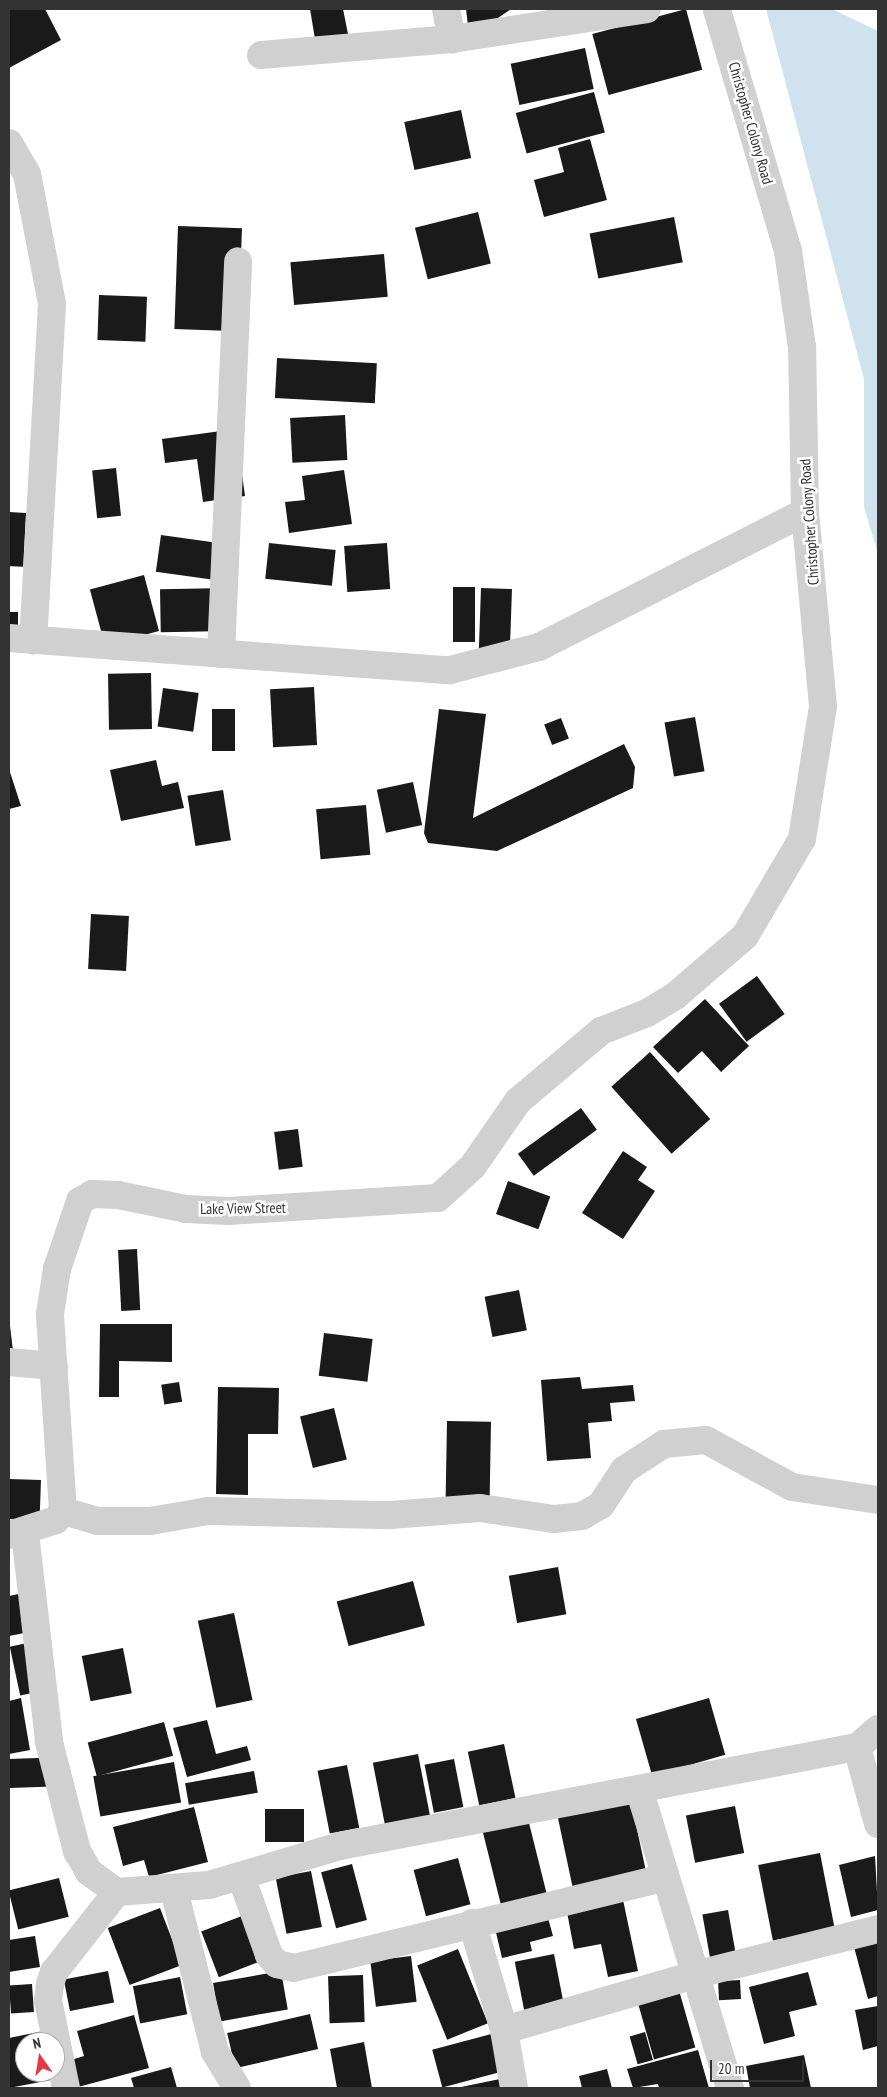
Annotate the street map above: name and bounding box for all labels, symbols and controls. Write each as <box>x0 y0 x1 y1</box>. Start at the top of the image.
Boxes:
street label: Christopher Colony Road <box>725 60 777 186</box>
street label: Christopher Colony Road <box>796 458 822 586</box>
street label: Lake View Street <box>200 1198 286 1218</box>
north arrow <box>15 2032 65 2082</box>
text: N <box>31 2034 43 2053</box>
scale bar <box>712 2050 806 2082</box>
text: 20 m <box>718 2059 744 2078</box>

